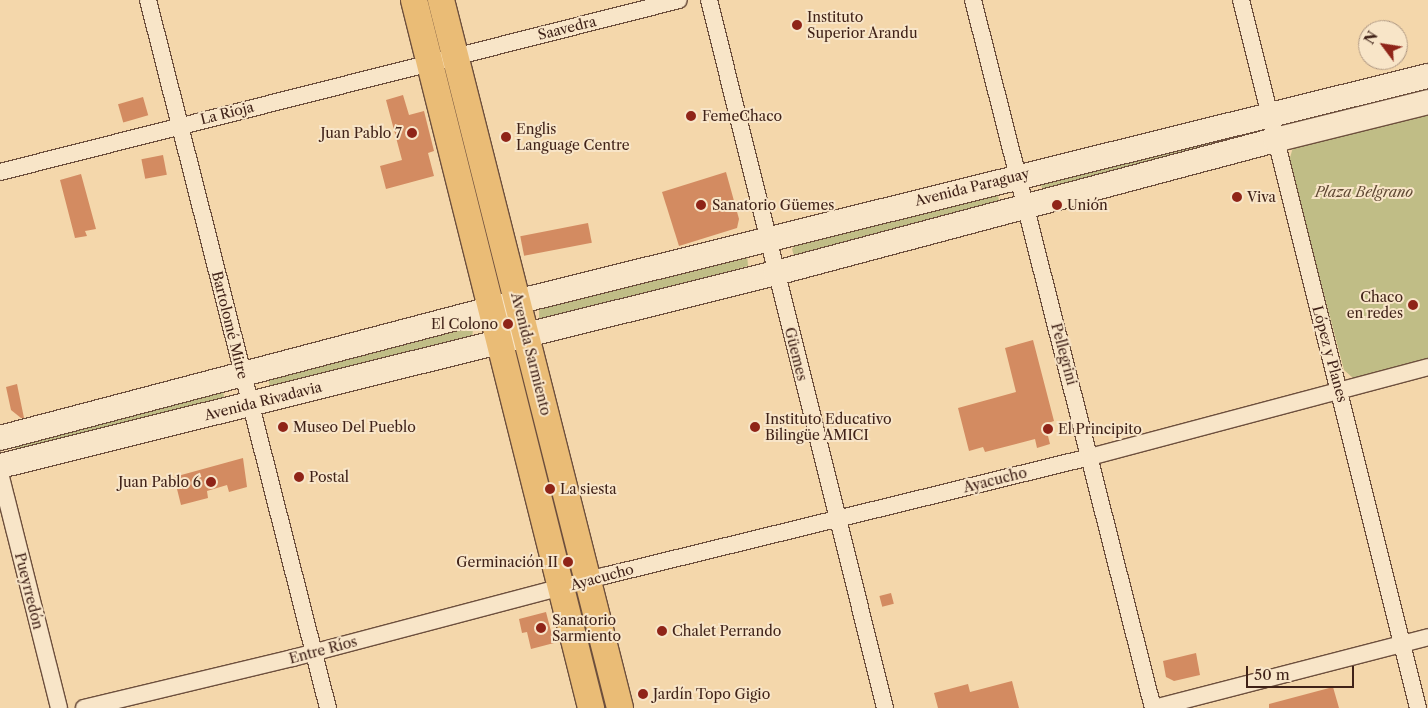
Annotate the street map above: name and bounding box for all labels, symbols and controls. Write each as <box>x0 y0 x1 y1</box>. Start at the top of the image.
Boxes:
place label: Instituto Superior Arandu <box>807 9 918 41</box>
street label: Saavedra <box>536 13 598 43</box>
marker: Instituto Superior Arandu <box>791 19 803 31</box>
north arrow <box>1358 20 1408 70</box>
text: N <box>1360 28 1382 48</box>
street label: La Rioja <box>198 98 256 128</box>
place label: FemeChaco <box>702 108 782 124</box>
marker: FemeChaco <box>684 109 698 123</box>
place label: Englis Language Centre <box>516 121 630 154</box>
place label: Juan Pablo 7 <box>320 125 402 141</box>
marker: Juan Pablo 7 <box>406 127 418 139</box>
marker: Englis Language Centre <box>500 131 512 143</box>
street label: Avenida Paraguay <box>913 165 1031 209</box>
park label: Plaza Belgrano <box>1315 184 1413 200</box>
place label: Viva <box>1247 189 1276 205</box>
marker: Viva <box>1231 191 1243 203</box>
place label: Sanatorio Güemes <box>712 197 834 213</box>
place label: Unión <box>1067 197 1108 213</box>
marker: Sanatorio Güemes <box>694 198 708 212</box>
marker: Unión <box>1051 199 1063 211</box>
street label: Bartolomé Mitre <box>208 269 252 381</box>
place label: Chaco en redes <box>1347 289 1403 322</box>
street label: Avenida Sarmiento <box>508 291 554 417</box>
marker: Chaco en redes <box>1407 299 1419 311</box>
street label: López y Planes <box>1309 303 1351 405</box>
place label: El Colono <box>431 316 498 332</box>
marker: El Colono <box>502 318 514 330</box>
street label: Pellegrini <box>1048 321 1080 387</box>
street label: Güemes <box>781 326 811 382</box>
street label: Avenida Rivadavia <box>202 378 324 424</box>
place label: Instituto Educativo Bilingüe AMICI <box>765 411 891 444</box>
place label: Museo Del Pueblo <box>293 419 416 435</box>
marker: Museo Del Pueblo <box>277 421 289 433</box>
marker: Instituto Educativo Bilingüe AMICI <box>749 421 761 433</box>
place label: El Principito <box>1058 421 1142 437</box>
marker: El Principito <box>1042 423 1054 435</box>
street label: Ayacucho <box>961 464 1029 496</box>
place label: Postal <box>309 469 349 485</box>
marker: Postal <box>293 471 305 483</box>
place label: Juan Pablo 6 <box>118 474 201 490</box>
marker: Juan Pablo 6 <box>205 476 217 488</box>
place label: La siesta <box>560 481 617 497</box>
marker: La siesta <box>544 483 556 495</box>
street label: Pueyrredón <box>11 551 47 631</box>
place label: Germinación II <box>456 554 558 570</box>
marker: Germinación II <box>562 556 574 568</box>
street label: Ayacucho <box>568 560 636 594</box>
place label: Sanatorio Sarmiento <box>552 612 621 644</box>
marker: Sanatorio Sarmiento <box>534 621 548 635</box>
place label: Chalet Perrando <box>672 623 781 639</box>
marker: Chalet Perrando <box>656 625 668 637</box>
street label: Entre Ríos <box>287 633 359 667</box>
scale bar <box>1248 656 1356 688</box>
text: 50 m <box>1254 665 1290 684</box>
place label: Jardín Topo Gigio <box>653 686 771 702</box>
marker: Jardín Topo Gigio <box>637 688 649 700</box>

